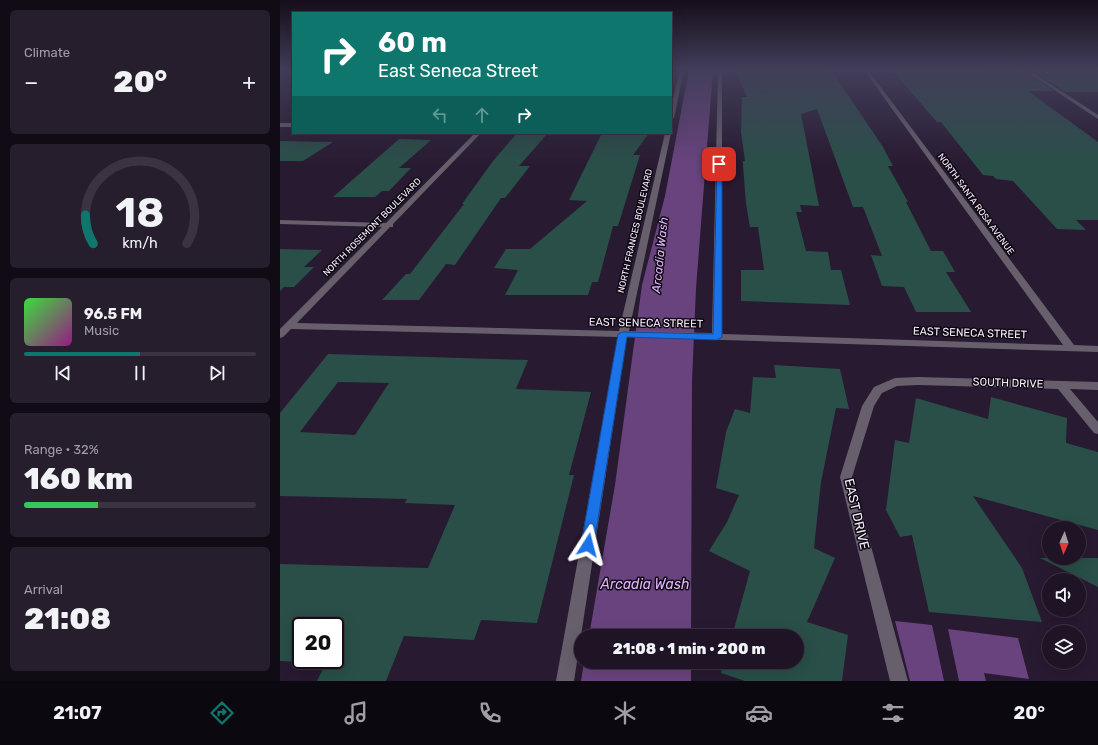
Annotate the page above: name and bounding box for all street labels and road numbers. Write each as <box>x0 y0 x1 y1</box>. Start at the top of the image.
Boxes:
street label: NORTH SANTA ROSA AVENUE <box>936 151 1016 257</box>
street label: NORTH FRANCES BOULEVARD <box>616 168 654 294</box>
street label: NORTH ROSEMONT BOULEVARD <box>321 176 423 278</box>
street label: EAST SENECA STREET <box>589 316 704 331</box>
street label: EAST SENECA STREET <box>913 325 1028 342</box>
street label: SOUTH DRIVE <box>973 375 1044 391</box>
street label: EAST DRIVE <box>842 477 872 551</box>

